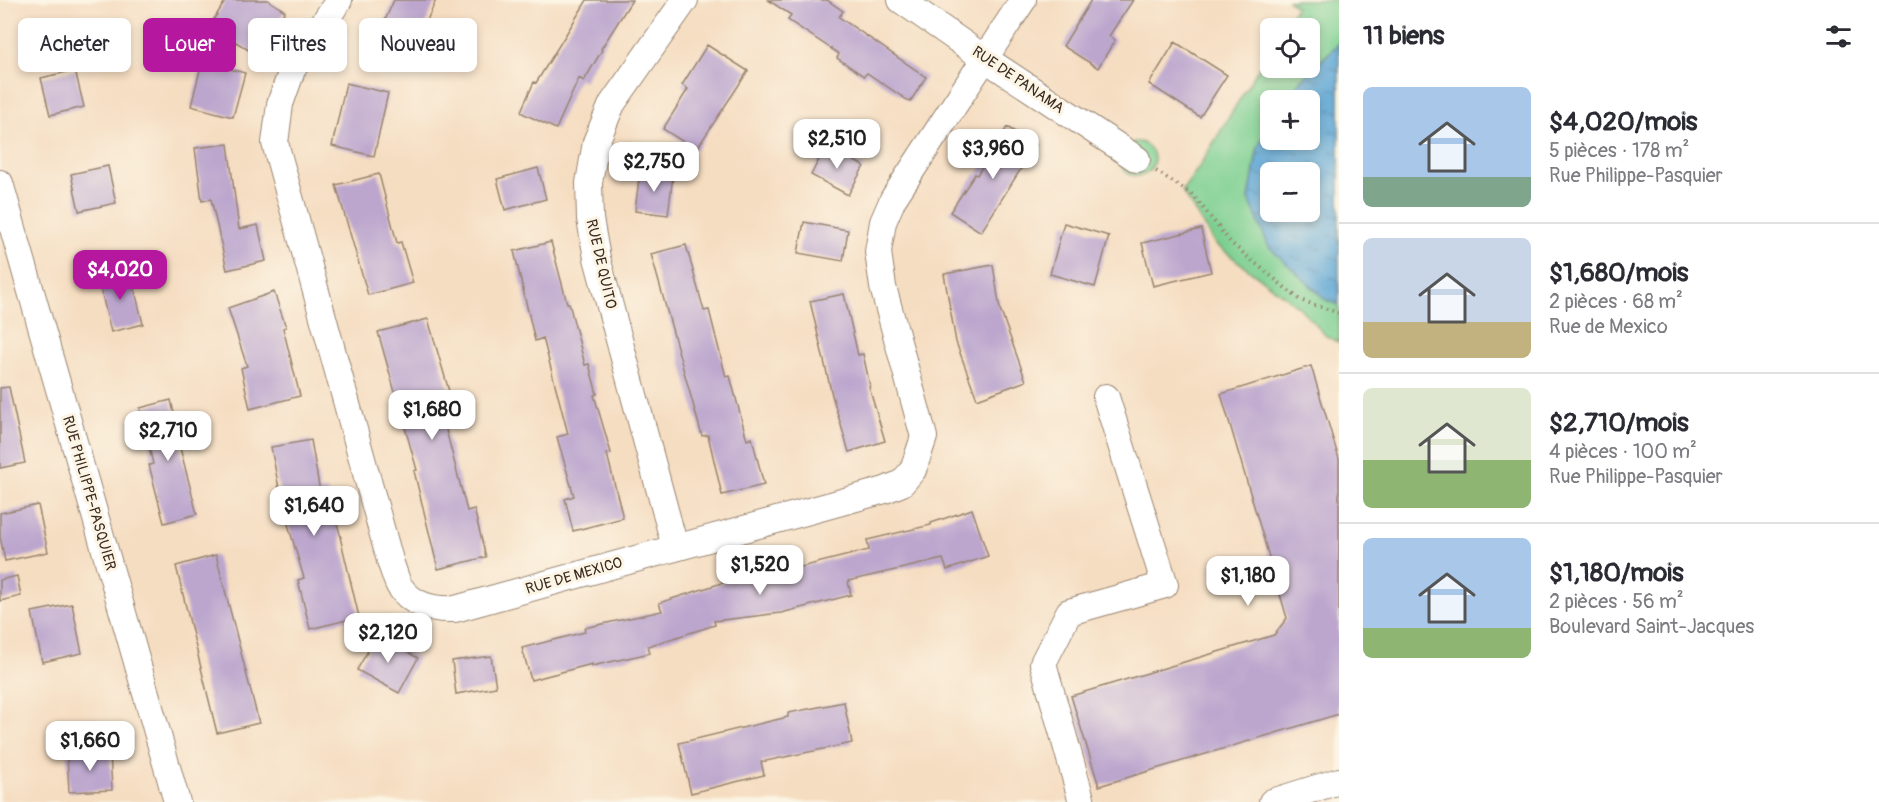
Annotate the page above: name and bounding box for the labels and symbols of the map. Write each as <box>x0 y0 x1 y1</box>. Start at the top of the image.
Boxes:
street label: RUE DE PANAMA <box>968 42 1068 118</box>
pin: $2,510 <box>788 119 886 170</box>
pin: $3,960 <box>944 129 1042 180</box>
pin: $2,750 <box>605 142 703 193</box>
street label: RUE DE QUITO <box>581 217 621 311</box>
pin: $4,020 <box>71 250 169 301</box>
pin: $1,680 <box>383 390 481 441</box>
pin: $2,710 <box>119 411 217 462</box>
street label: RUE PHILIPPE-PASQUIER <box>58 414 120 573</box>
pin: $1,640 <box>265 486 363 537</box>
pin: $1,520 <box>711 545 809 596</box>
street label: RUE DE MEXICO <box>523 553 625 599</box>
pin: $1,180 <box>1199 556 1297 607</box>
pin: $2,120 <box>339 613 437 664</box>
pin: $1,660 <box>41 721 139 772</box>

